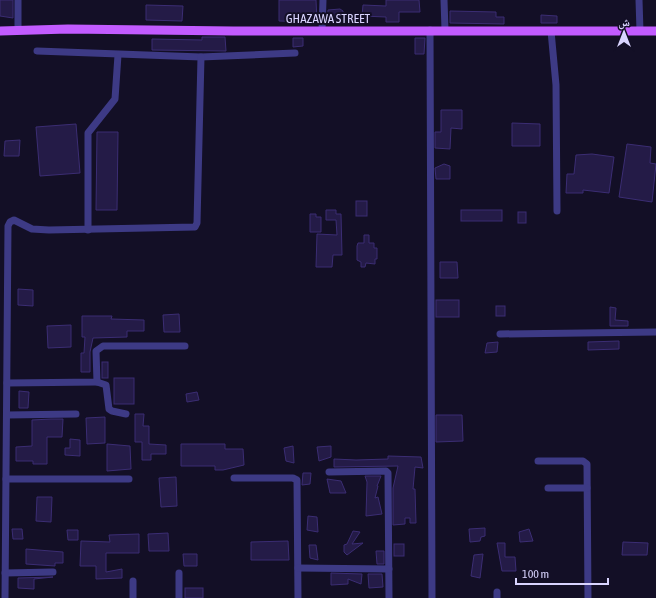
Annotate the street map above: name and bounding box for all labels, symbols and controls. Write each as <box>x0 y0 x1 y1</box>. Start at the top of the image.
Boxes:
street label: GHAZAWA STREET <box>286 11 371 26</box>
north arrow <box>604 12 644 52</box>
text: ش <box>618 16 630 30</box>
scale bar <box>516 560 608 586</box>
text: 100 m <box>522 567 549 581</box>

